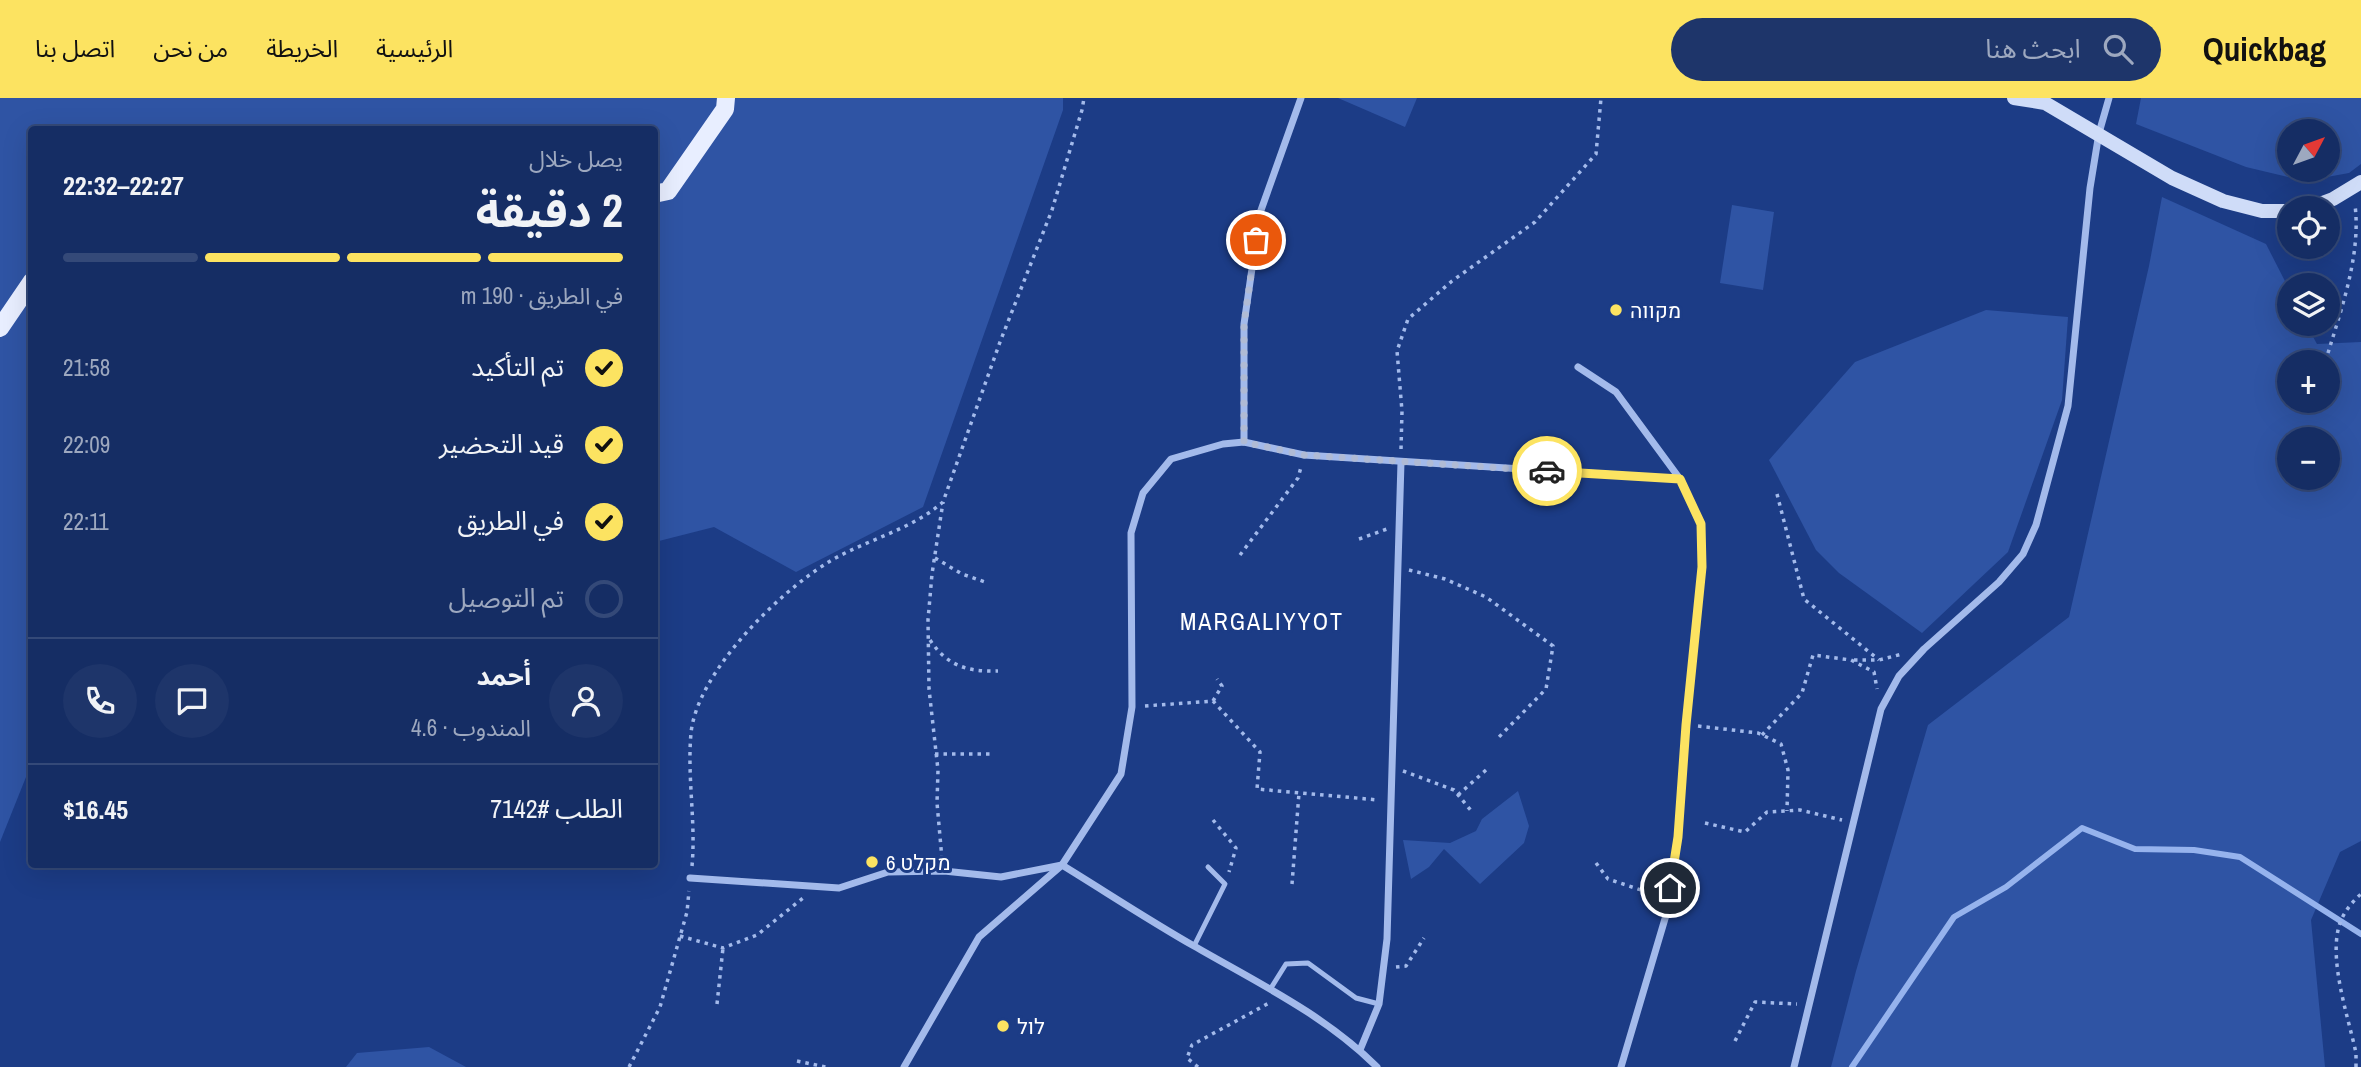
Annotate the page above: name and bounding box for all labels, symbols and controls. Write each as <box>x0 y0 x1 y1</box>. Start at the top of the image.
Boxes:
search box <box>1671 18 2161 81</box>
text: Quickbag <box>2203 27 2326 71</box>
icon: search <box>2099 30 2137 68</box>
text: ابحث هنا <box>1985 31 2081 66</box>
text: اتصل بنا <box>35 32 115 64</box>
text: من نحن <box>153 32 228 64</box>
text: الخريطة <box>266 32 338 64</box>
text: الرئيسية <box>376 32 453 64</box>
north arrow <box>2277 119 2340 182</box>
map controls <box>2277 119 2340 490</box>
text: يصل خلال <box>529 143 623 174</box>
text: 22:27–22:32 <box>63 168 184 203</box>
text: 2 دقيقة <box>476 179 623 241</box>
button: locate <box>2277 196 2340 259</box>
pin <box>1226 210 1286 270</box>
icon: bag <box>1237 221 1275 259</box>
button: layers <box>2277 273 2340 336</box>
text: في الطريق · 190 m <box>461 280 623 311</box>
place label: מקווה <box>1630 296 1681 325</box>
marker: מקווה <box>1608 302 1624 318</box>
text: تم التأكيد <box>471 349 564 384</box>
icon: check <box>585 349 623 387</box>
button: + <box>2277 350 2340 413</box>
text: 21:58 <box>63 352 110 383</box>
text: قيد التحضير <box>439 426 564 461</box>
icon: check <box>585 426 623 464</box>
button: − <box>2277 427 2340 490</box>
text: 22:09 <box>63 429 110 460</box>
courier <box>1512 436 1582 506</box>
icon: car <box>1528 452 1566 490</box>
text: في الطريق <box>458 503 564 538</box>
icon: check <box>585 503 623 541</box>
text: 22:11 <box>63 506 109 537</box>
text: تم التوصيل <box>449 580 564 615</box>
district label: MARGALIYYOT <box>1180 605 1344 637</box>
text: أحمد <box>477 658 531 693</box>
button: phone <box>63 664 137 738</box>
button: chat <box>155 664 229 738</box>
button: person <box>549 664 623 738</box>
text: المندوب · 4.6 <box>411 712 531 743</box>
text: الطلب #7142 <box>490 791 623 826</box>
text: $16.45 <box>63 792 128 827</box>
place label: מקלט 6 <box>886 848 950 877</box>
marker: מקלט 6 <box>864 854 880 870</box>
pin <box>1640 858 1700 918</box>
icon: home <box>1651 869 1689 907</box>
place label: לול <box>1017 1012 1045 1041</box>
marker: לול <box>995 1018 1011 1034</box>

